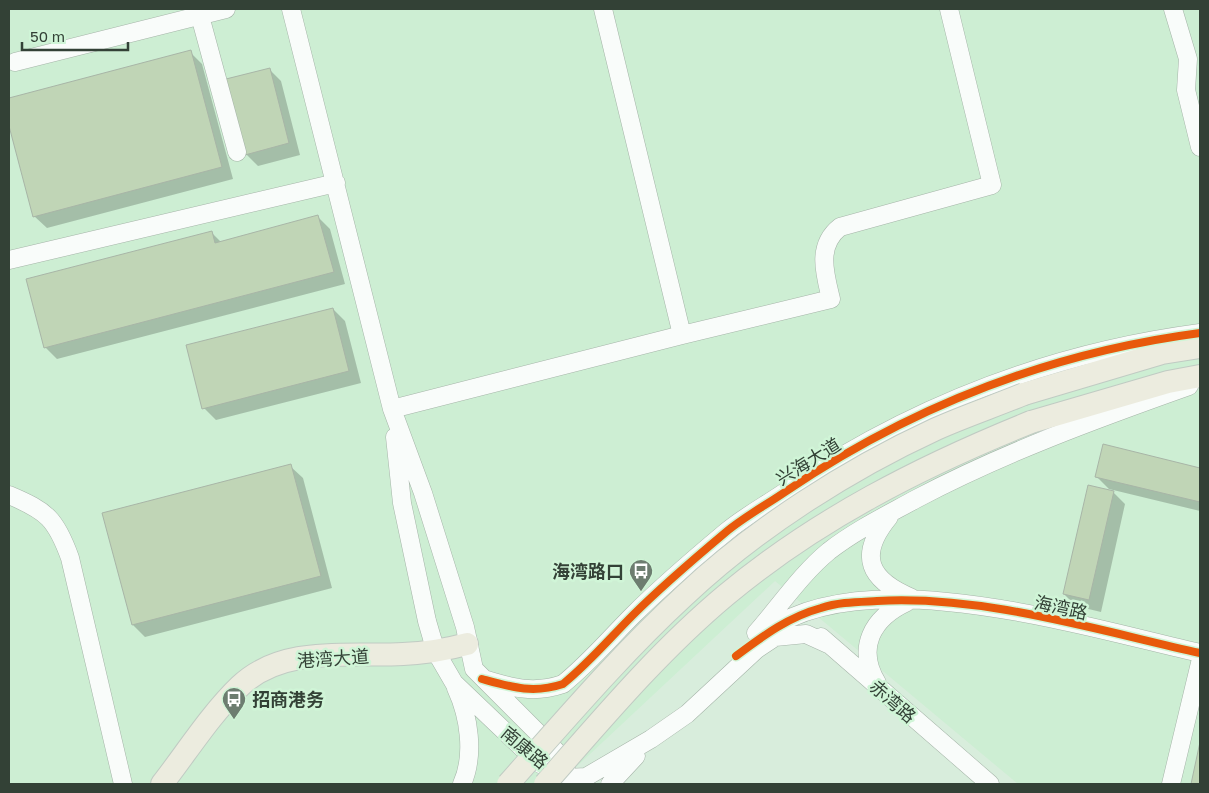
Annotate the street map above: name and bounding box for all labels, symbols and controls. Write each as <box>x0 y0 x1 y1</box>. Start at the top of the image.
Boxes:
scale bar <box>22 20 129 52</box>
text: 50 m <box>30 27 65 45</box>
street label: 兴海大道 <box>772 433 844 489</box>
bus stop icon: 海湾路口 <box>628 558 654 592</box>
place label: 海湾路口 <box>552 560 624 582</box>
street label: 海湾路 <box>1032 591 1090 623</box>
street label: 港湾大道 <box>296 645 370 671</box>
street label: 赤湾路 <box>865 675 921 727</box>
bus stop icon: 招商港务 <box>221 686 247 720</box>
place label: 招商港务 <box>252 688 324 710</box>
street label: 南康路 <box>497 721 553 773</box>

